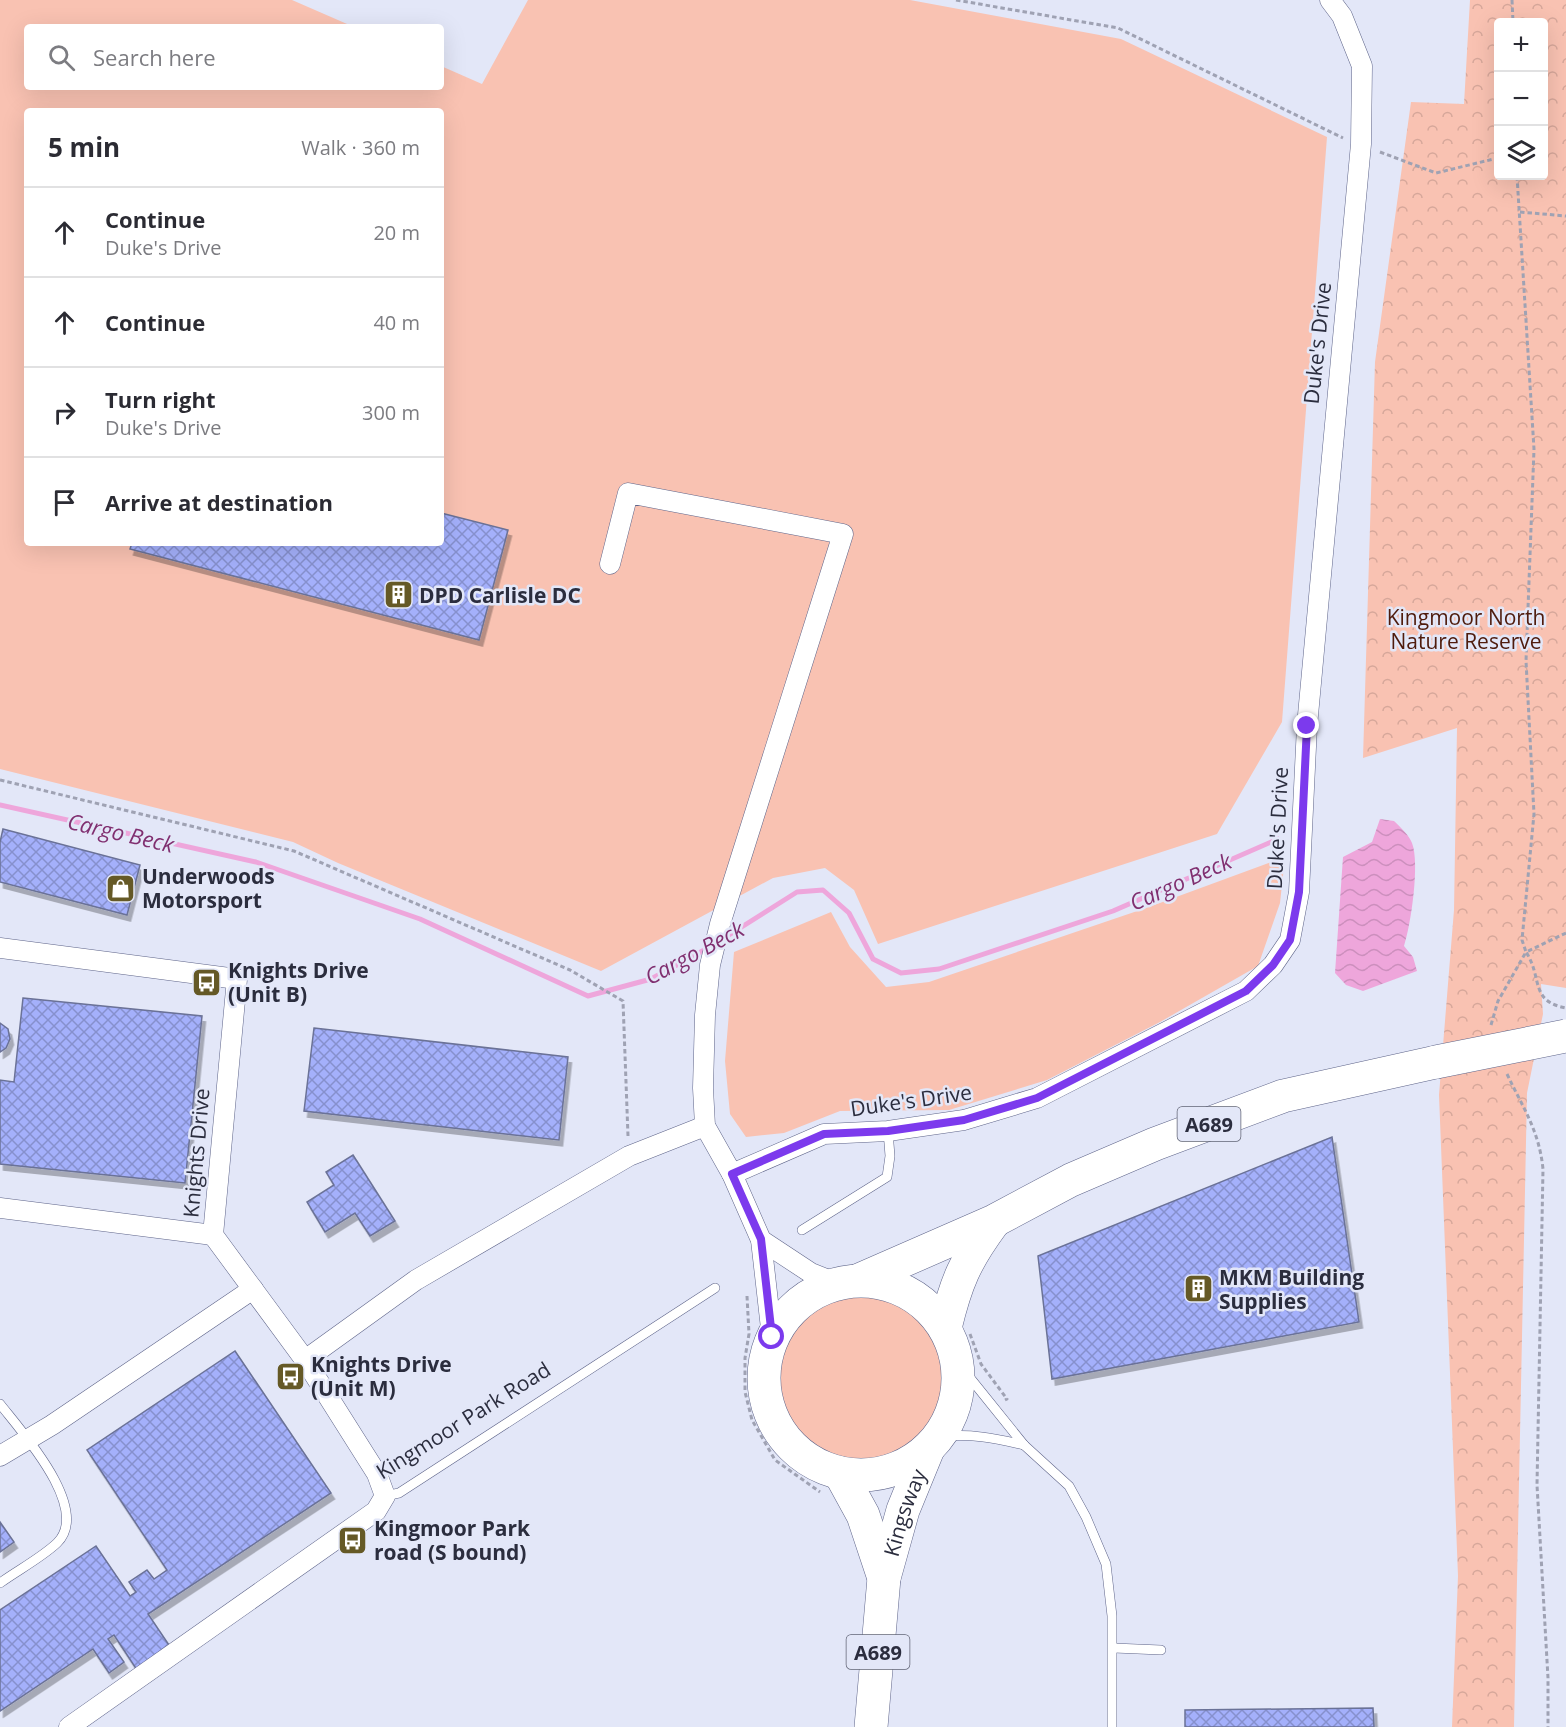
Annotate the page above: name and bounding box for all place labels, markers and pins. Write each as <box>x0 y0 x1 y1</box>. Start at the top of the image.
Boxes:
building icon: DPD Carlisle DC <box>382 579 414 611</box>
place label: DPD Carlisle DC <box>419 581 581 609</box>
place label: Underwoods Motorsport <box>142 862 275 914</box>
shop icon: Underwoods Motorsport <box>105 872 137 904</box>
place label: Knights Drive (Unit B) <box>228 956 369 1008</box>
bus stop icon: Knights Drive (Unit B) <box>191 966 223 998</box>
place label: MKM Building Supplies <box>1219 1263 1364 1315</box>
building icon: MKM Building Supplies <box>1182 1273 1214 1305</box>
place label: Knights Drive (Unit M) <box>311 1350 452 1402</box>
bus stop icon: Knights Drive (Unit M) <box>274 1360 306 1392</box>
place label: Kingmoor Park road (S bound) <box>374 1514 531 1566</box>
bus stop icon: Kingmoor Park road (S bound) <box>337 1524 369 1556</box>

